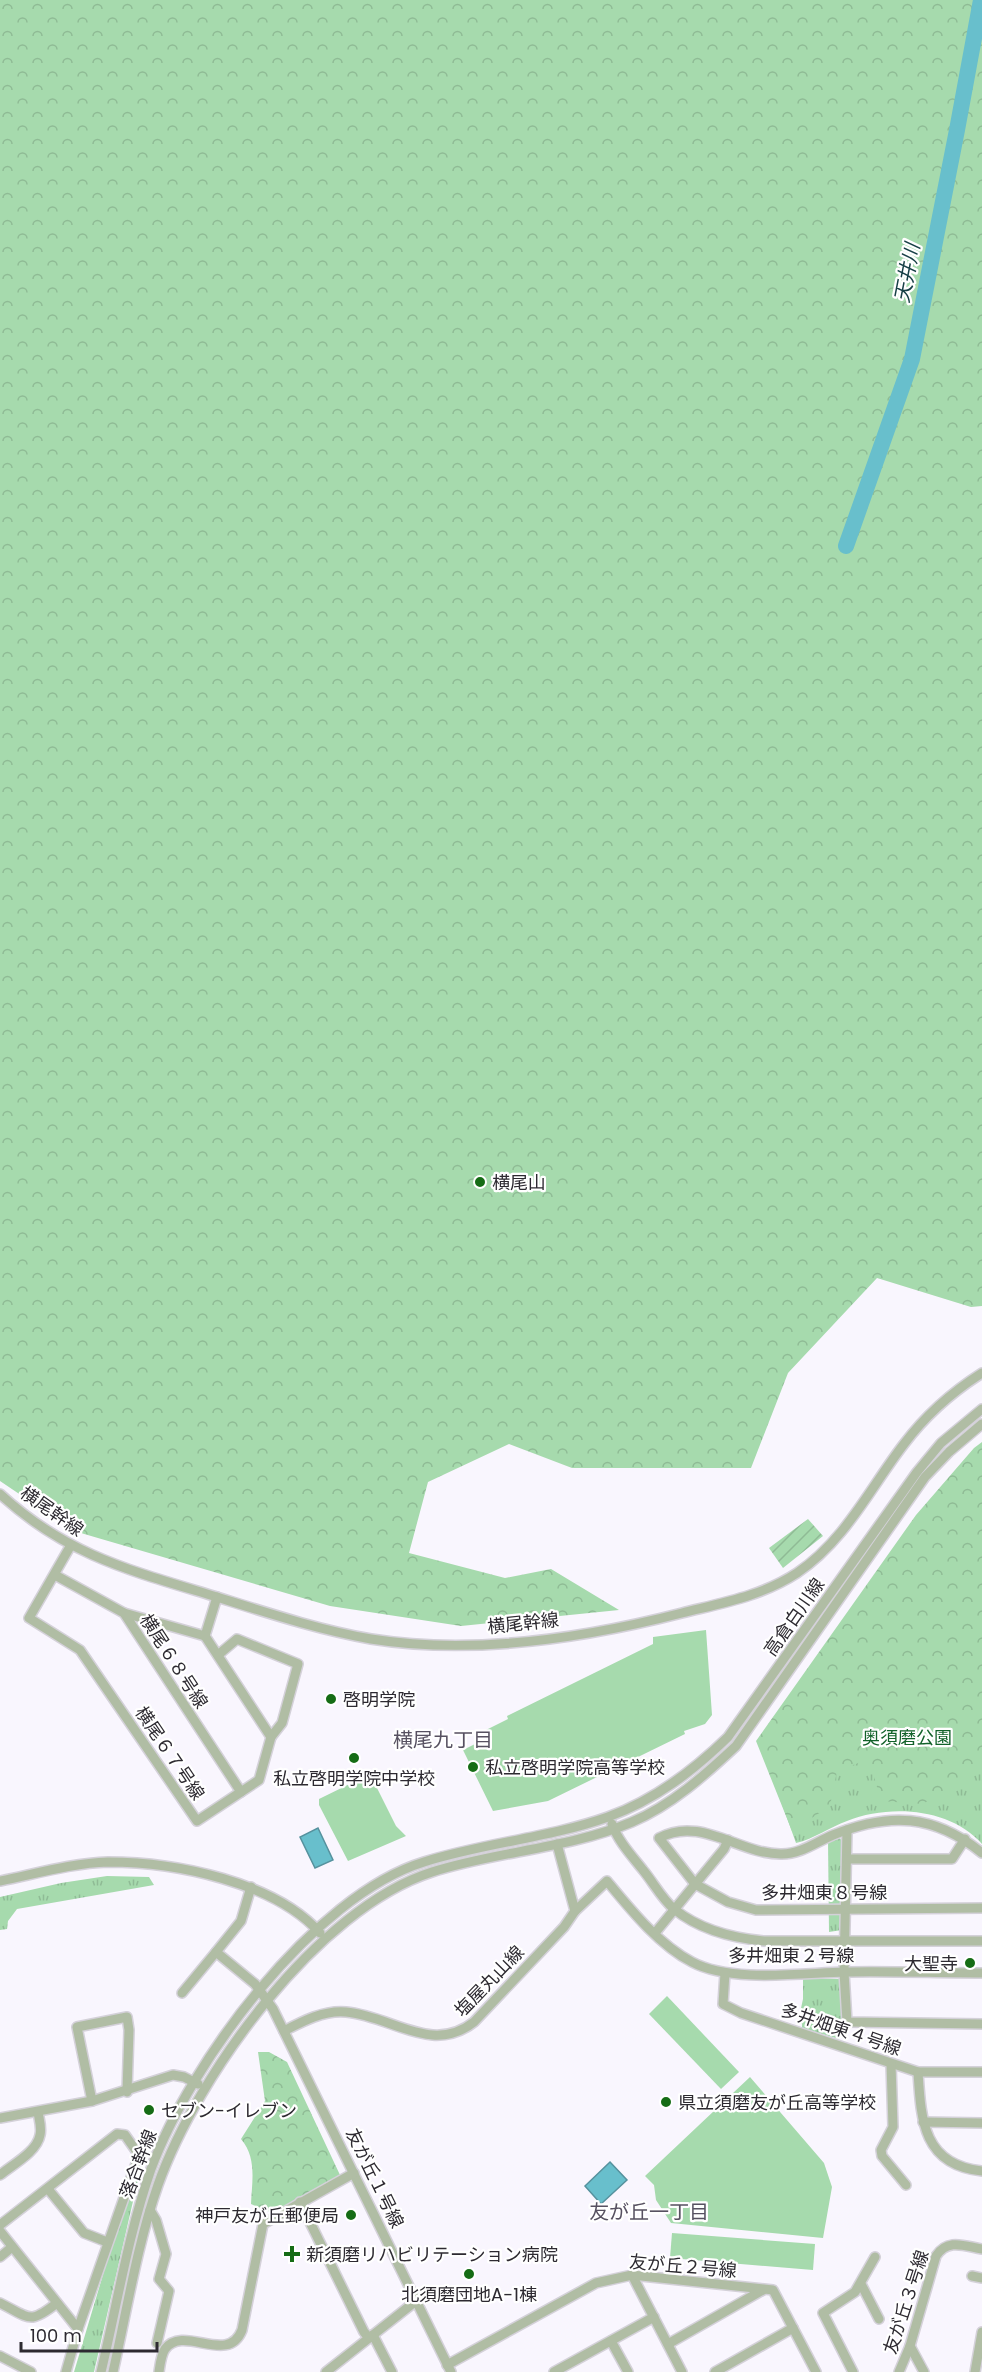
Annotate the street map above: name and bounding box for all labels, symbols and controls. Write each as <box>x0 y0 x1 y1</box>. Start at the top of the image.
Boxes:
water label: 天井川 <box>888 239 927 305</box>
place label: 横尾山 <box>492 1170 546 1195</box>
marker: 横尾山 <box>473 1175 487 1189</box>
street label: 横尾幹線 <box>15 1480 89 1542</box>
street label: 高倉白川線 <box>758 1573 830 1661</box>
street label: 横尾幹線 <box>486 1607 560 1639</box>
street label: 横尾６８号線 <box>134 1609 214 1713</box>
place label: 啓明学院 <box>343 1687 415 1712</box>
marker: 啓明学院 <box>324 1692 338 1706</box>
street label: 横尾６７号線 <box>129 1701 211 1805</box>
park label: 奥須磨公園 <box>862 1725 952 1750</box>
district label: 横尾九丁目 <box>393 1726 493 1754</box>
marker: 私立啓明学院中学校 <box>347 1751 361 1765</box>
place label: 私立啓明学院高等学校 <box>485 1755 665 1780</box>
marker: 私立啓明学院高等学校 <box>466 1760 480 1774</box>
place label: 私立啓明学院中学校 <box>273 1766 435 1791</box>
street label: 多井畑東８号線 <box>761 1880 887 1905</box>
street label: 塩屋丸山線 <box>449 1940 529 2022</box>
street label: 多井畑東２号線 <box>728 1943 854 1968</box>
place label: 大聖寺 <box>904 1951 958 1976</box>
marker: 大聖寺 <box>963 1956 977 1970</box>
street label: 多井畑東４号線 <box>777 1997 905 2061</box>
place label: 県立須磨友が丘高等学校 <box>678 2090 876 2115</box>
marker: 県立須磨友が丘高等学校 <box>659 2095 673 2109</box>
place label: セブン-イレブン <box>161 2098 297 2123</box>
marker: セブン-イレブン <box>142 2103 156 2117</box>
street label: 友が丘１号線 <box>340 2124 410 2232</box>
street label: 落合幹線 <box>113 2126 163 2202</box>
district label: 友が丘一丁目 <box>589 2198 709 2226</box>
place label: 神戸友が丘郵便局 <box>195 2203 339 2228</box>
marker: 神戸友が丘郵便局 <box>344 2208 358 2222</box>
place label: 新須磨リハビリテーション病院 <box>306 2242 558 2267</box>
marker: 新須磨リハビリテーション病院 <box>283 2245 301 2263</box>
street label: 友が丘３号線 <box>877 2247 935 2357</box>
street label: 友が丘２号線 <box>628 2249 738 2283</box>
marker: 北須磨団地A-1棟 <box>462 2267 476 2281</box>
place label: 北須磨団地A-1棟 <box>401 2282 537 2307</box>
scale bar <box>21 2315 158 2353</box>
text: 100 m <box>30 2323 82 2348</box>

